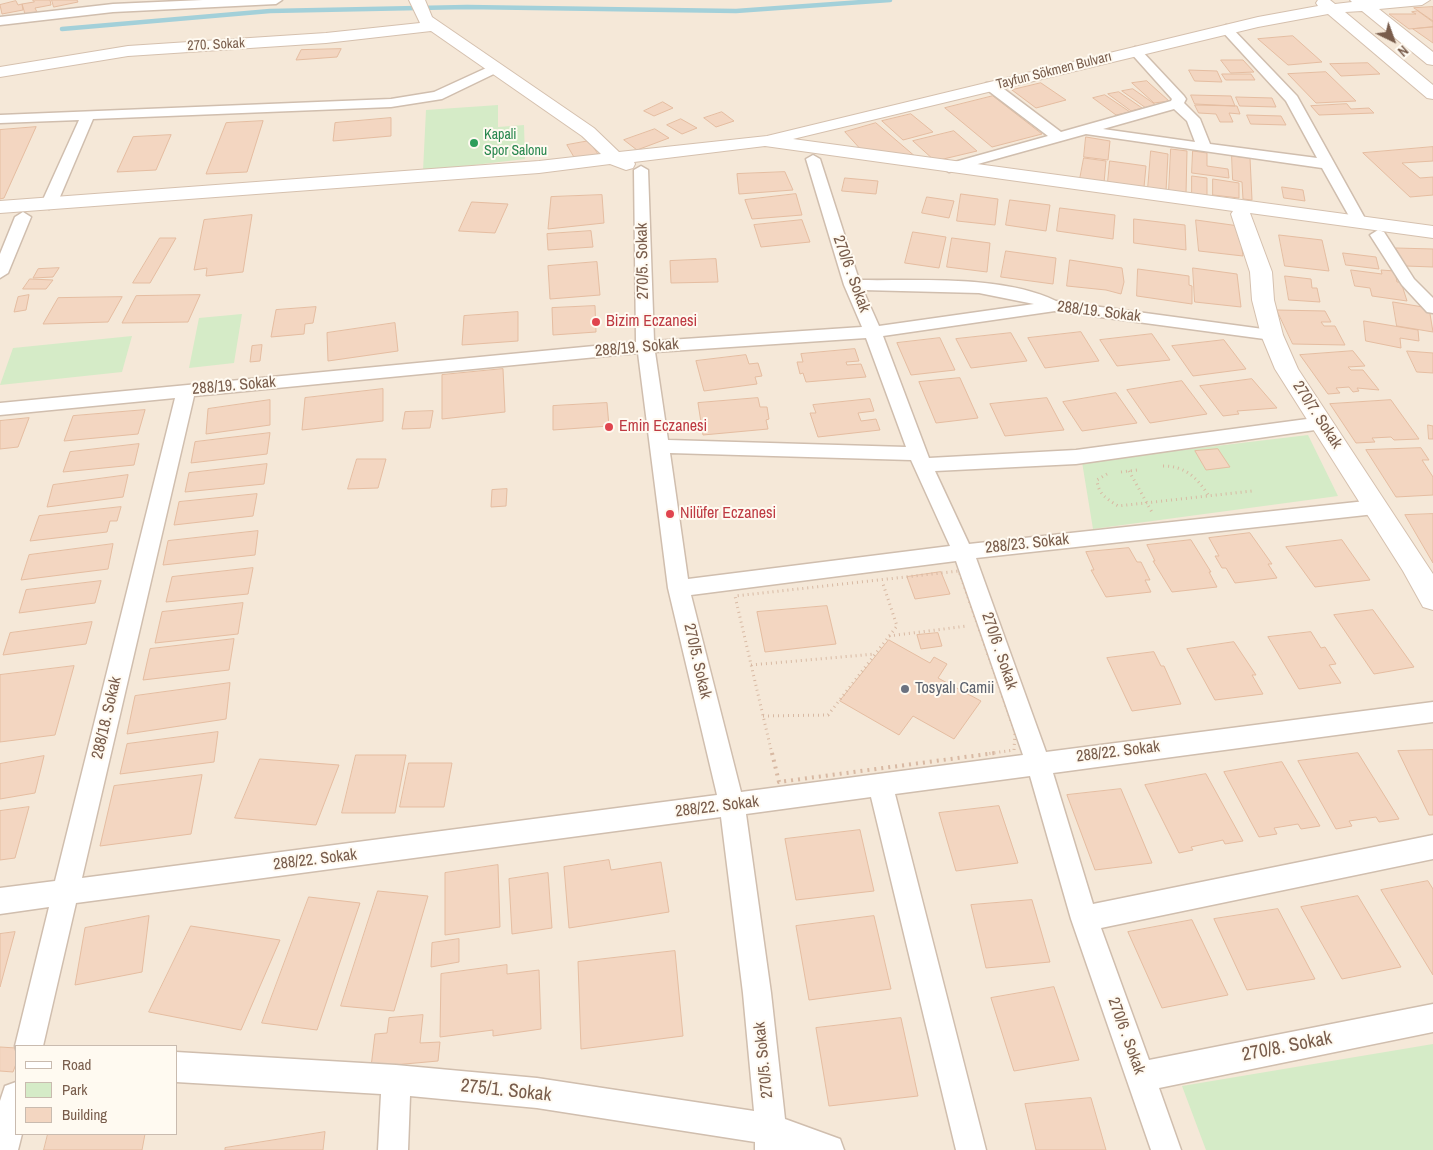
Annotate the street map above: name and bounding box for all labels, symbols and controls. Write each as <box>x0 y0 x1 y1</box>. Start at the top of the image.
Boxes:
north arrow <box>1368 15 1418 65</box>
street label: 270. Sokak <box>187 35 245 55</box>
text: N <box>1394 42 1412 61</box>
street label: Tayfun Sökmen Bulvarı <box>995 49 1113 93</box>
place label: Kapali Spor Salonu <box>484 127 547 160</box>
marker: Kapali Spor Salonu <box>468 137 480 149</box>
street label: 270/5. Sokak <box>633 223 653 299</box>
street label: 270/6 . Sokak <box>828 233 874 315</box>
street label: 288/19. Sokak <box>1056 297 1142 327</box>
place label: Bizim Eczanesi <box>606 312 697 332</box>
marker: Bizim Eczanesi <box>590 316 602 328</box>
street label: 288/19. Sokak <box>594 335 680 361</box>
street label: 288/19. Sokak <box>191 373 277 399</box>
street label: 270/7. Sokak <box>1288 378 1346 452</box>
place label: Emin Eczanesi <box>619 417 707 437</box>
marker: Emin Eczanesi <box>603 421 615 433</box>
place label: Nilüfer Eczanesi <box>680 504 776 524</box>
marker: Nilüfer Eczanesi <box>664 508 676 520</box>
street label: 288/23. Sokak <box>984 530 1070 558</box>
street label: 270/6 . Sokak <box>977 610 1021 692</box>
street label: 270/5. Sokak <box>679 622 715 700</box>
street label: 288/18. Sokak <box>88 675 126 761</box>
place label: Tosyalı Camii <box>915 679 994 699</box>
marker: Tosyalı Camii <box>899 683 911 695</box>
street label: 288/22. Sokak <box>1075 737 1161 767</box>
street label: 288/22. Sokak <box>674 792 760 822</box>
street label: 288/22. Sokak <box>272 845 358 875</box>
street label: 270/6 . Sokak <box>1103 995 1149 1077</box>
street label: 270/5. Sokak <box>750 1021 778 1099</box>
street label: 270/8. Sokak <box>1240 1027 1334 1067</box>
legend <box>15 1045 178 1135</box>
text: Road <box>62 1054 91 1075</box>
street label: 275/1. Sokak <box>460 1075 552 1107</box>
text: Park <box>62 1079 87 1100</box>
text: Building <box>62 1104 107 1125</box>

